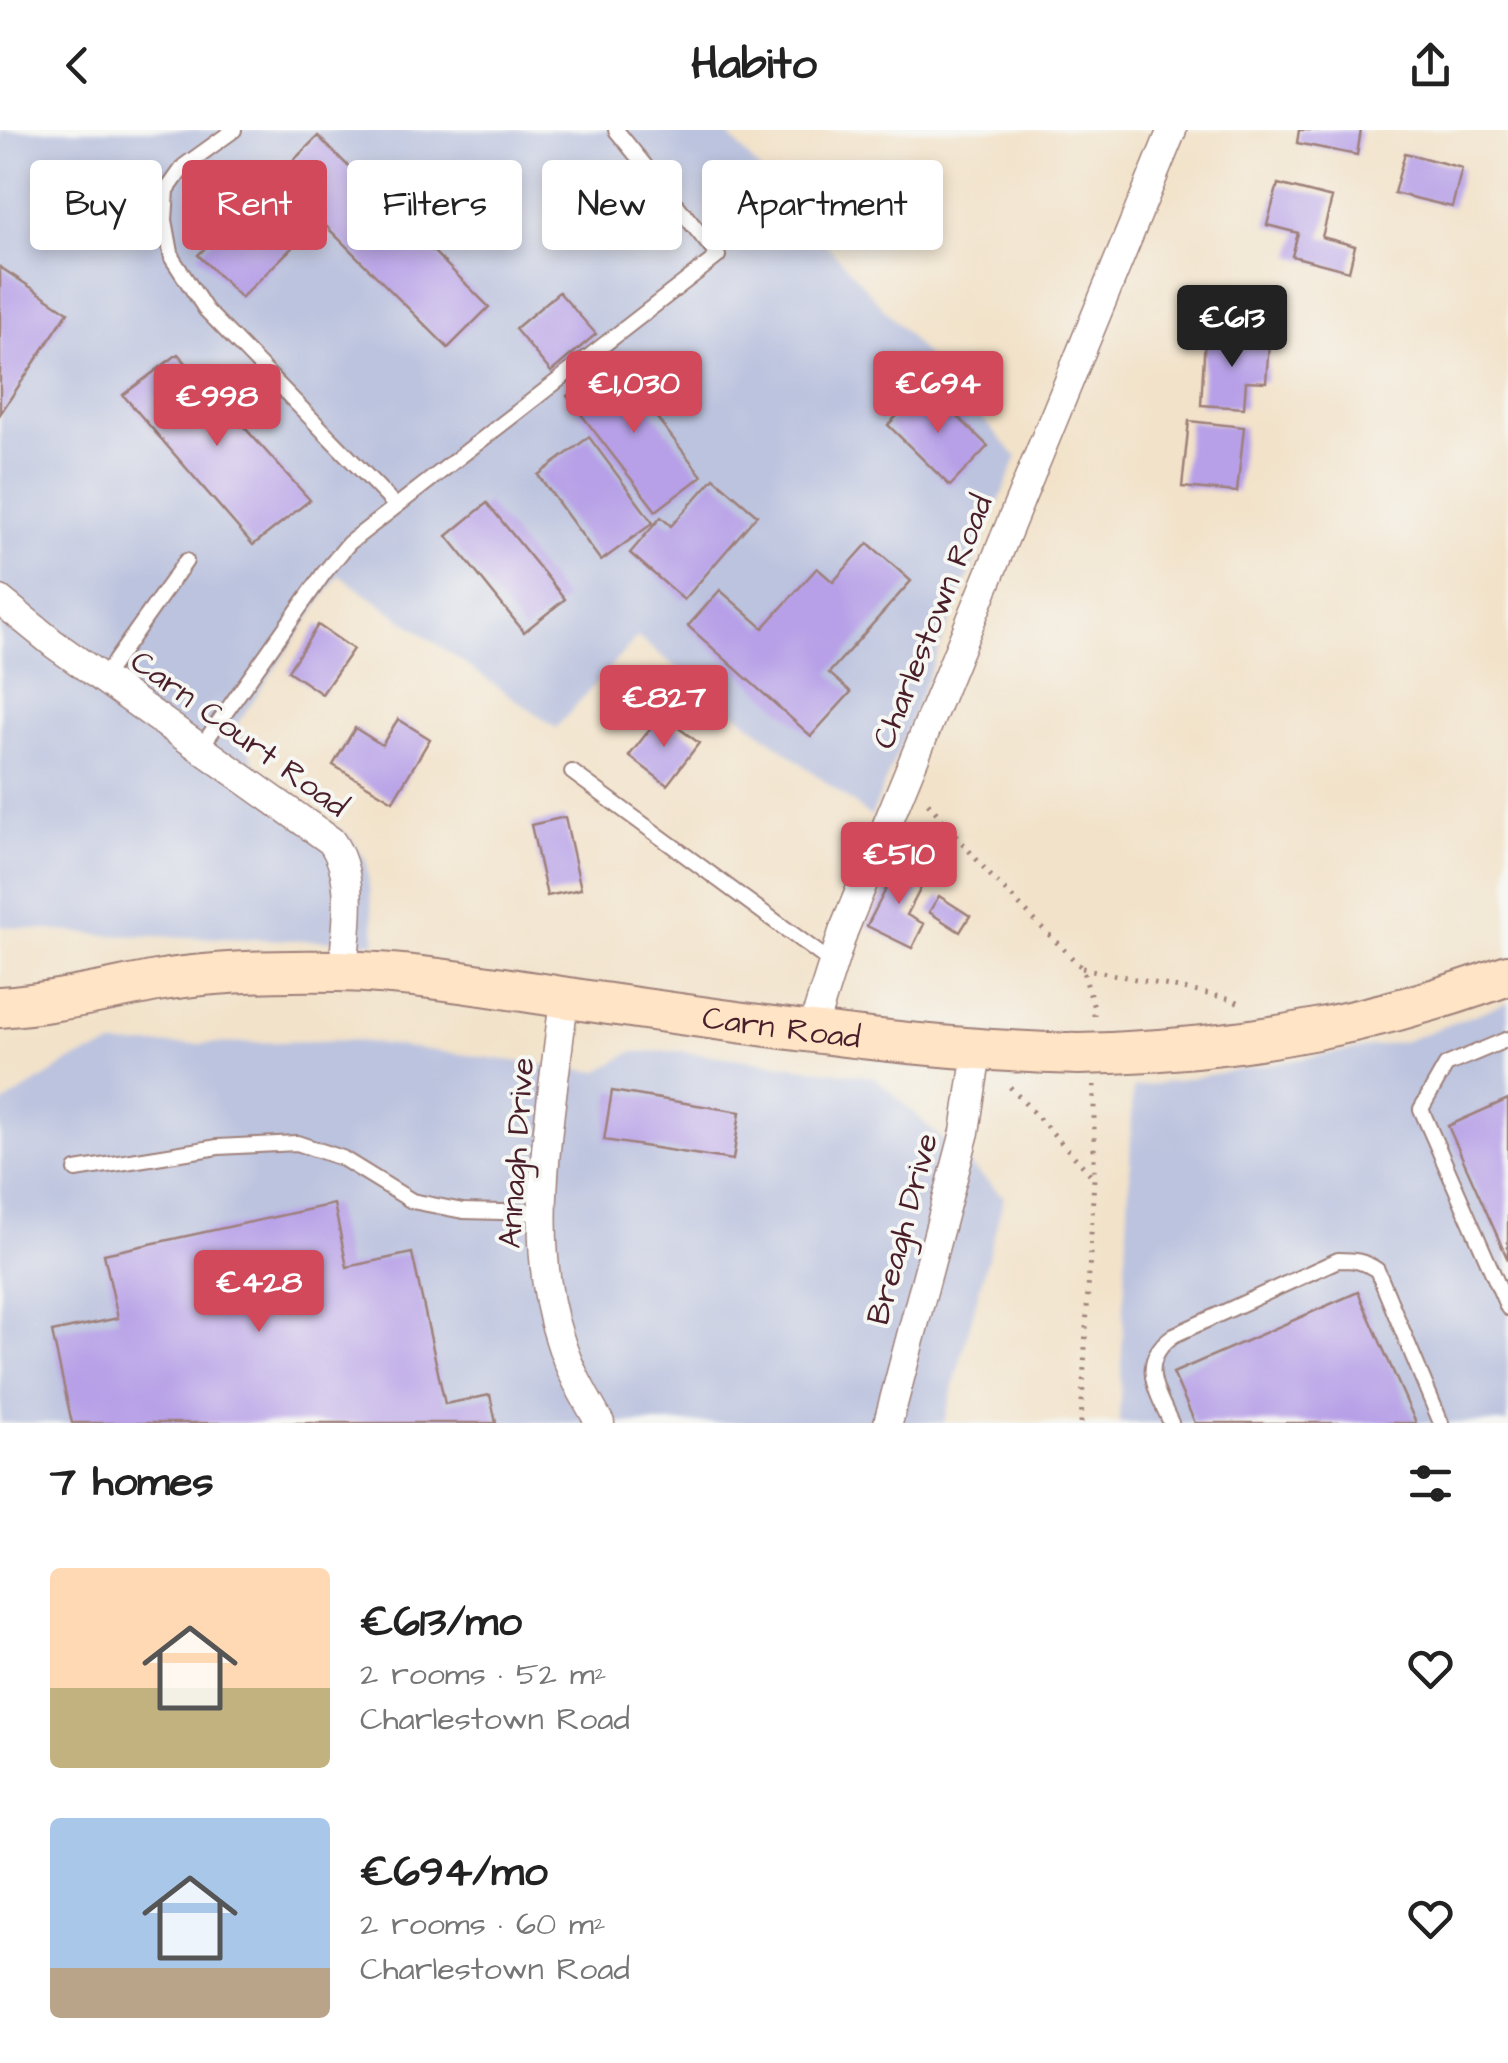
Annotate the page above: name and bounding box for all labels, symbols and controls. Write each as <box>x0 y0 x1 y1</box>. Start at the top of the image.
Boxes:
text: Habito <box>691 34 817 96</box>
icon: back <box>50 38 105 93</box>
icon: share <box>1403 38 1458 93</box>
chip: Buy <box>30 160 162 250</box>
chip: Rent <box>182 160 327 250</box>
chip: Filters <box>347 160 522 250</box>
chip: New <box>542 160 682 250</box>
chip: Apartment <box>702 160 943 250</box>
pin: €613 <box>1173 285 1291 370</box>
text: €613 <box>1199 295 1265 340</box>
pin: €1,030 <box>553 351 715 436</box>
pin: €694 <box>879 351 997 436</box>
text: €1,030 <box>588 361 680 406</box>
text: €694 <box>895 361 981 406</box>
pin: €998 <box>158 364 276 449</box>
text: €998 <box>176 374 258 419</box>
street label: Charlestown Road <box>862 488 1004 756</box>
street label: Carn Court Road <box>121 640 357 828</box>
pin: €827 <box>605 665 723 750</box>
text: €827 <box>622 675 706 720</box>
pin: €510 <box>840 822 958 907</box>
text: €510 <box>863 832 935 877</box>
street label: Carn Road <box>700 995 863 1060</box>
street label: Annagh Drive <box>488 1056 546 1250</box>
street label: Breagh Drive <box>856 1128 950 1330</box>
pin: €428 <box>200 1250 318 1335</box>
text: €428 <box>216 1260 302 1305</box>
text: 7 homes <box>50 1454 214 1512</box>
icon: filters <box>1403 1456 1458 1511</box>
text: €613/mo <box>360 1594 522 1652</box>
icon: home <box>130 1608 250 1728</box>
icon: heart <box>1403 1641 1458 1696</box>
text: 2 rooms · 52 m² <box>360 1652 607 1697</box>
text: Charlestown Road <box>360 1697 630 1742</box>
text: €694/mo <box>360 1844 548 1902</box>
icon: home <box>130 1858 250 1978</box>
icon: heart <box>1403 1891 1458 1946</box>
text: 2 rooms · 60 m² <box>360 1902 606 1947</box>
text: Charlestown Road <box>360 1947 630 1992</box>

